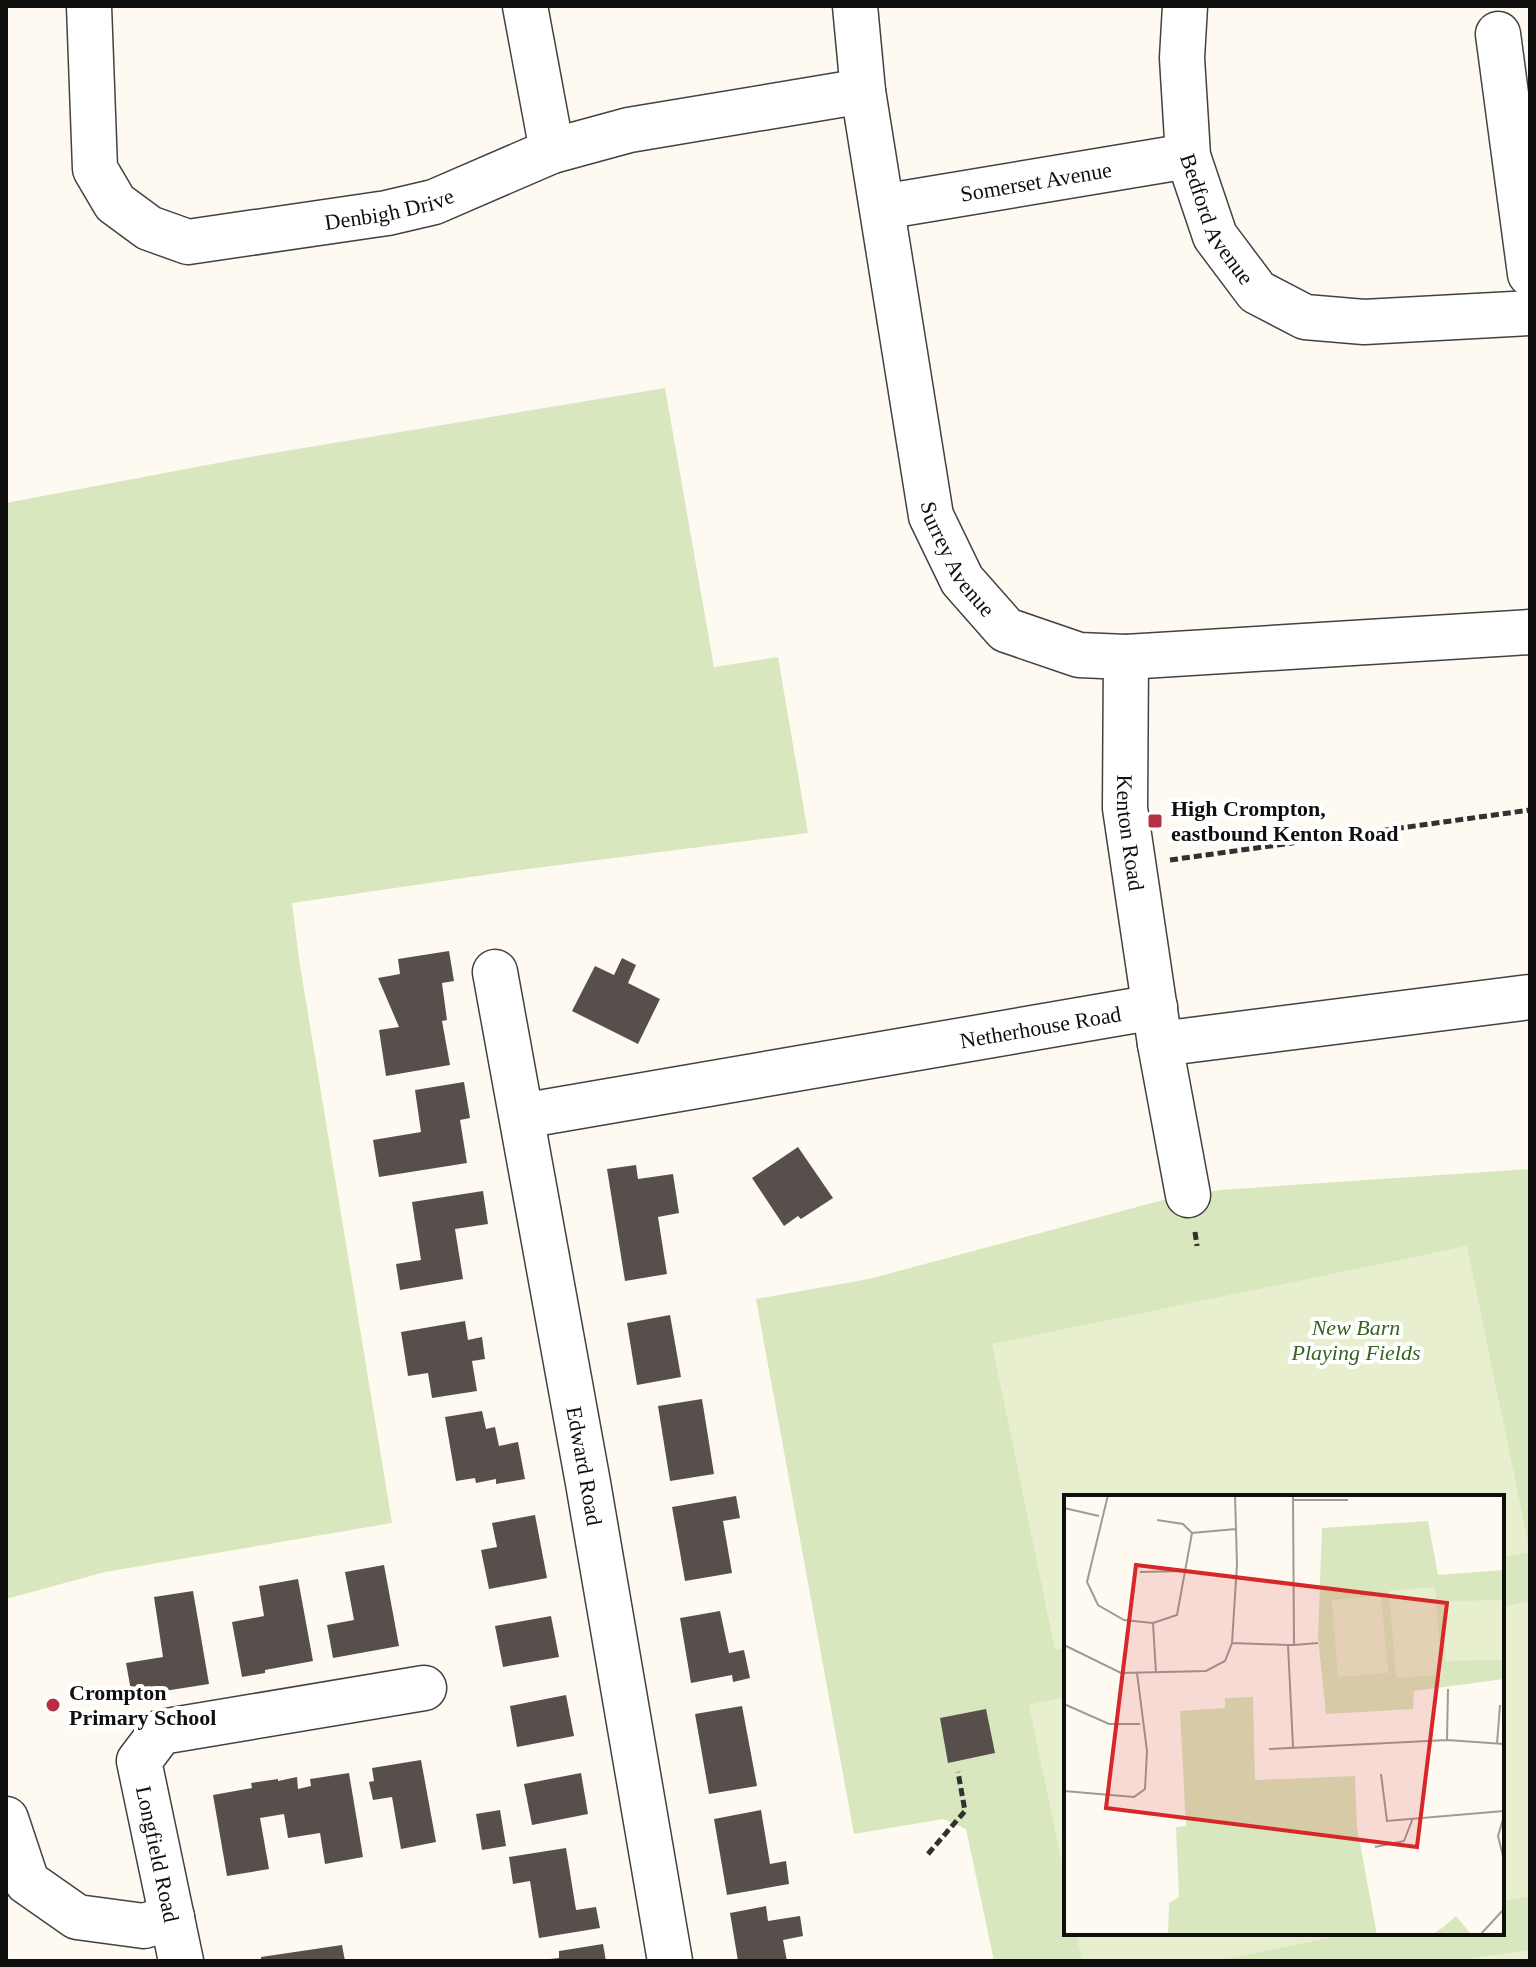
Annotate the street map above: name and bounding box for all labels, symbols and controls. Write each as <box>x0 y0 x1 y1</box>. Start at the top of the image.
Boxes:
street label: Bedford Avenue <box>1175 150 1259 289</box>
street label: Somerset Avenue <box>958 157 1113 207</box>
street label: Denbigh Drive <box>323 183 458 235</box>
street label: Surrey Avenue <box>916 500 1000 622</box>
street label: Kenton Road <box>1112 775 1149 892</box>
place label: High Crompton, eastbound Kenton Road <box>1171 796 1398 846</box>
marker: High Crompton, eastbound Kenton Road <box>1146 812 1164 830</box>
street label: Netherhouse Road <box>958 1001 1123 1053</box>
park label: New Barn Playing Fields <box>1291 1315 1420 1365</box>
street label: Edward Road <box>561 1405 607 1527</box>
inset map <box>1064 1495 1504 1935</box>
place label: Crompton Primary School <box>69 1680 216 1730</box>
marker: Crompton Primary School <box>44 1696 62 1714</box>
street label: Longfield Road <box>131 1784 184 1925</box>

